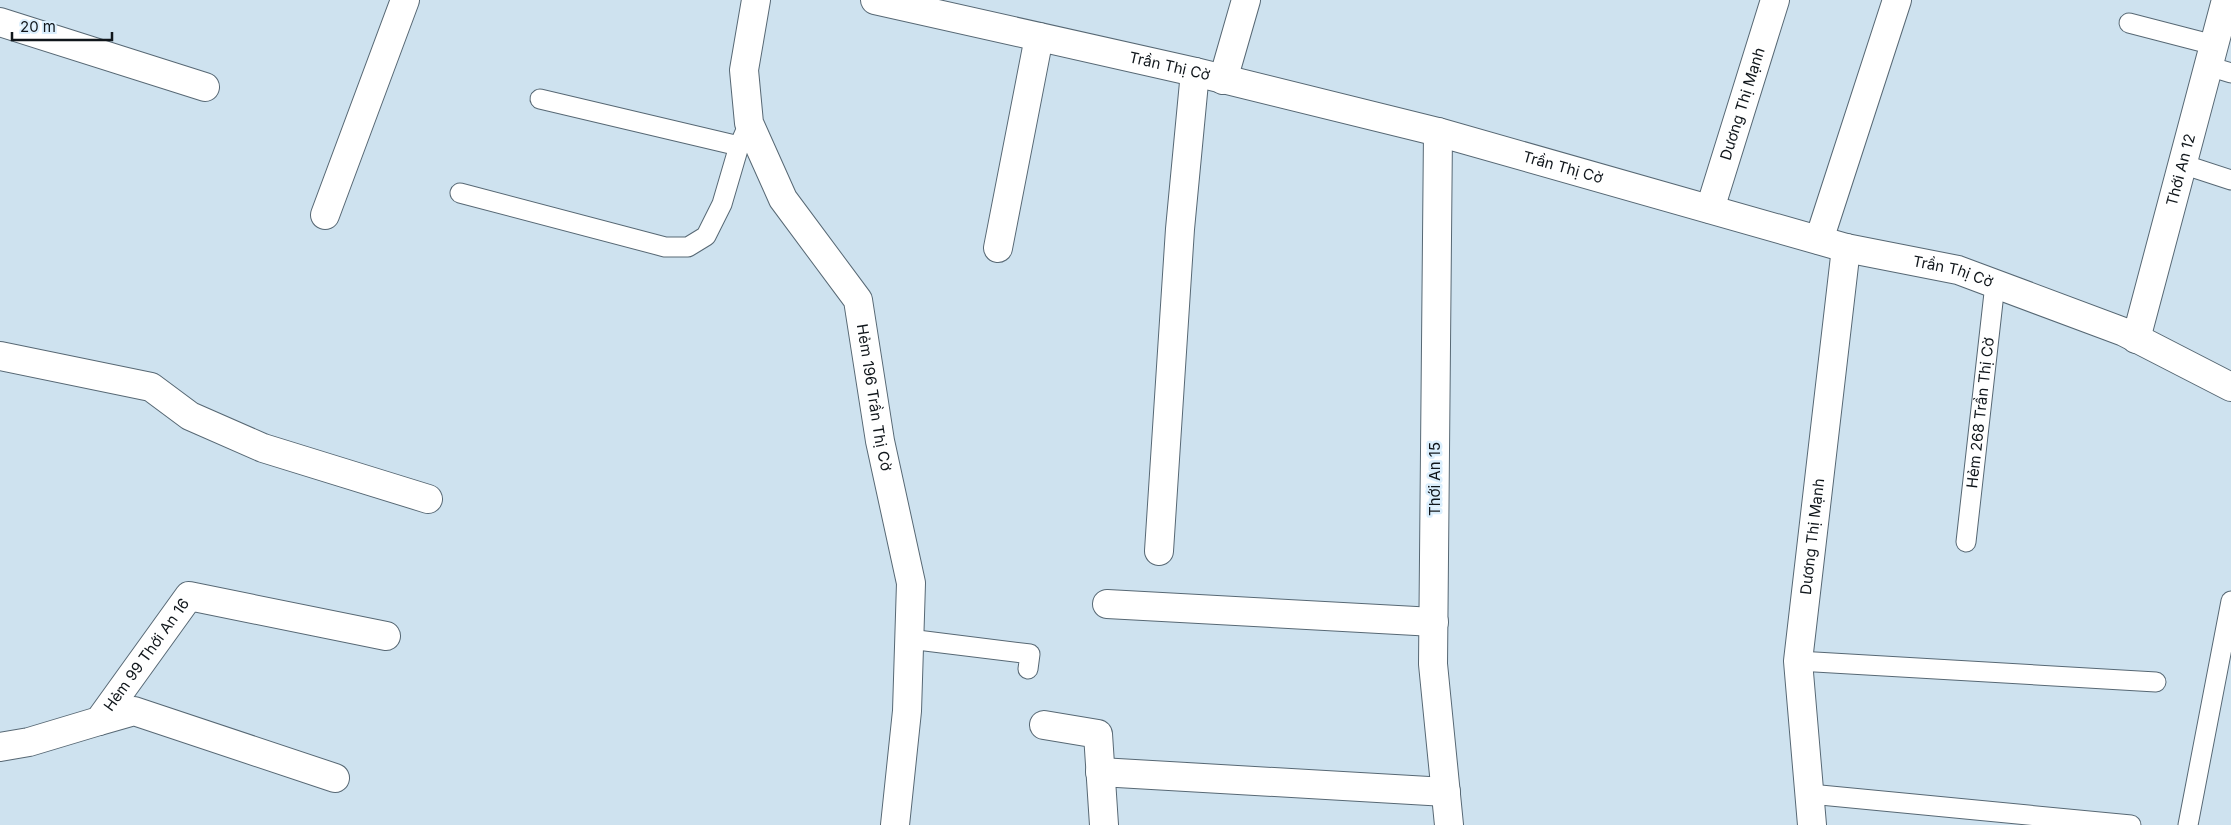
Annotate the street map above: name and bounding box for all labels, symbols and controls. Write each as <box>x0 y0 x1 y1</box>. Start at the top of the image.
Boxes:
scale bar <box>12 10 112 42</box>
text: 20 m <box>20 17 56 36</box>
street label: Dương Thị Mạnh <box>1716 45 1769 163</box>
street label: Trần Thị Cờ <box>1127 47 1212 84</box>
street label: Thới An 12 <box>2162 131 2199 208</box>
street label: Trần Thị Cờ <box>1521 147 1605 187</box>
street label: Trần Thị Cờ <box>1911 251 1996 291</box>
street label: Hẻm 196 Trần Thị Cờ <box>853 323 896 473</box>
street label: Hẻm 268 Trần Thị Cờ <box>1962 336 1998 489</box>
street label: Thới An 15 <box>1425 442 1444 516</box>
street label: Dương Thị Mạnh <box>1796 477 1828 596</box>
street label: Hẻm 99 Thới An 16 <box>99 595 193 715</box>

